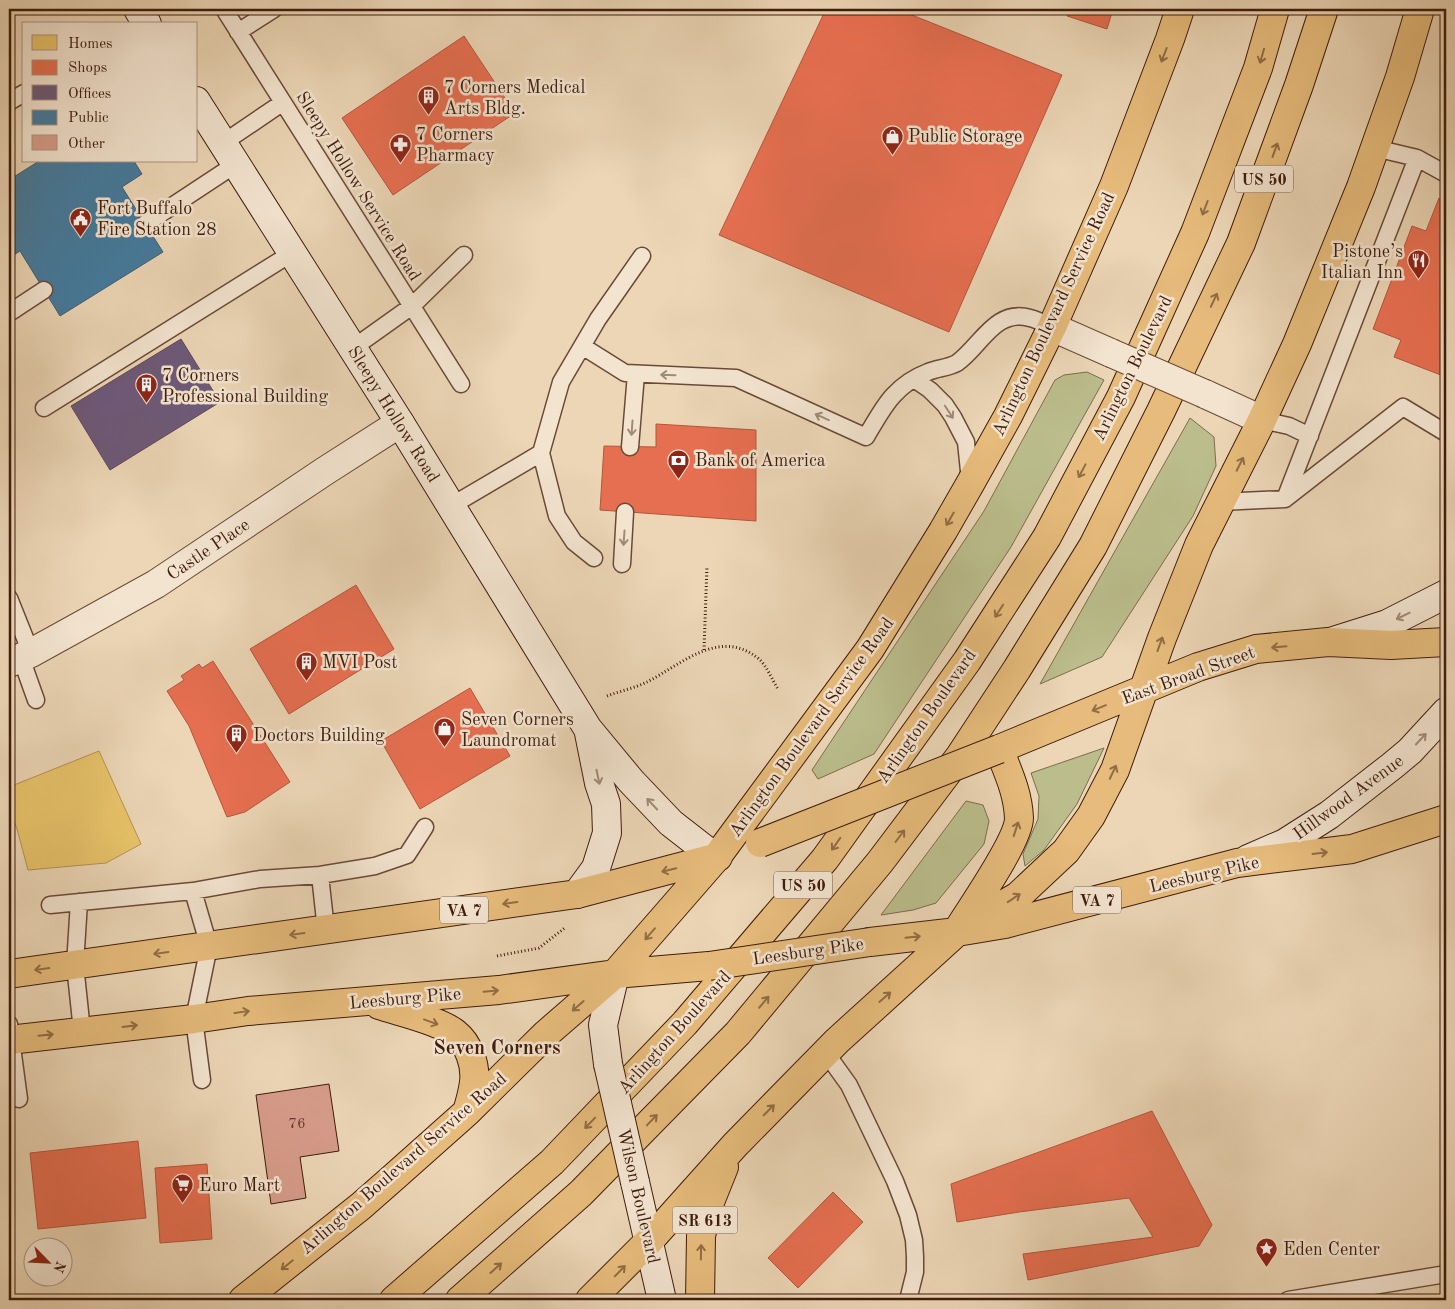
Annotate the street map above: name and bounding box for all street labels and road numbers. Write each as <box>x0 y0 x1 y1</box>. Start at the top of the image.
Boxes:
street label: Sleepy Hollow Service Road <box>292 89 424 284</box>
road number: US 50 <box>1235 165 1293 192</box>
street label: Arlington Boulevard Service Road <box>989 190 1118 439</box>
street label: Arlington Boulevard <box>1090 293 1176 444</box>
street label: Sleepy Hollow Road <box>344 343 442 486</box>
street label: Castle Place <box>164 516 253 584</box>
street label: Arlington Boulevard Service Road <box>726 614 897 841</box>
street label: East Broad Street <box>1119 644 1257 708</box>
street label: Arlington Boulevard <box>874 646 980 787</box>
street label: Hillwood Avenue <box>1290 752 1407 844</box>
street label: Leesburg Pike <box>1148 854 1261 896</box>
road number: US 50 <box>774 872 832 898</box>
road number: VA 7 <box>1073 886 1121 914</box>
road number: VA 7 <box>440 896 488 924</box>
street label: Leesburg Pike <box>751 935 865 969</box>
street label: Arlington Boulevard <box>615 968 735 1098</box>
street label: Leesburg Pike <box>348 985 462 1013</box>
street label: Arlington Boulevard Service Road <box>297 1070 510 1258</box>
street label: Wilson Boulevard <box>614 1127 662 1266</box>
road number: SR 613 <box>672 1206 738 1234</box>

